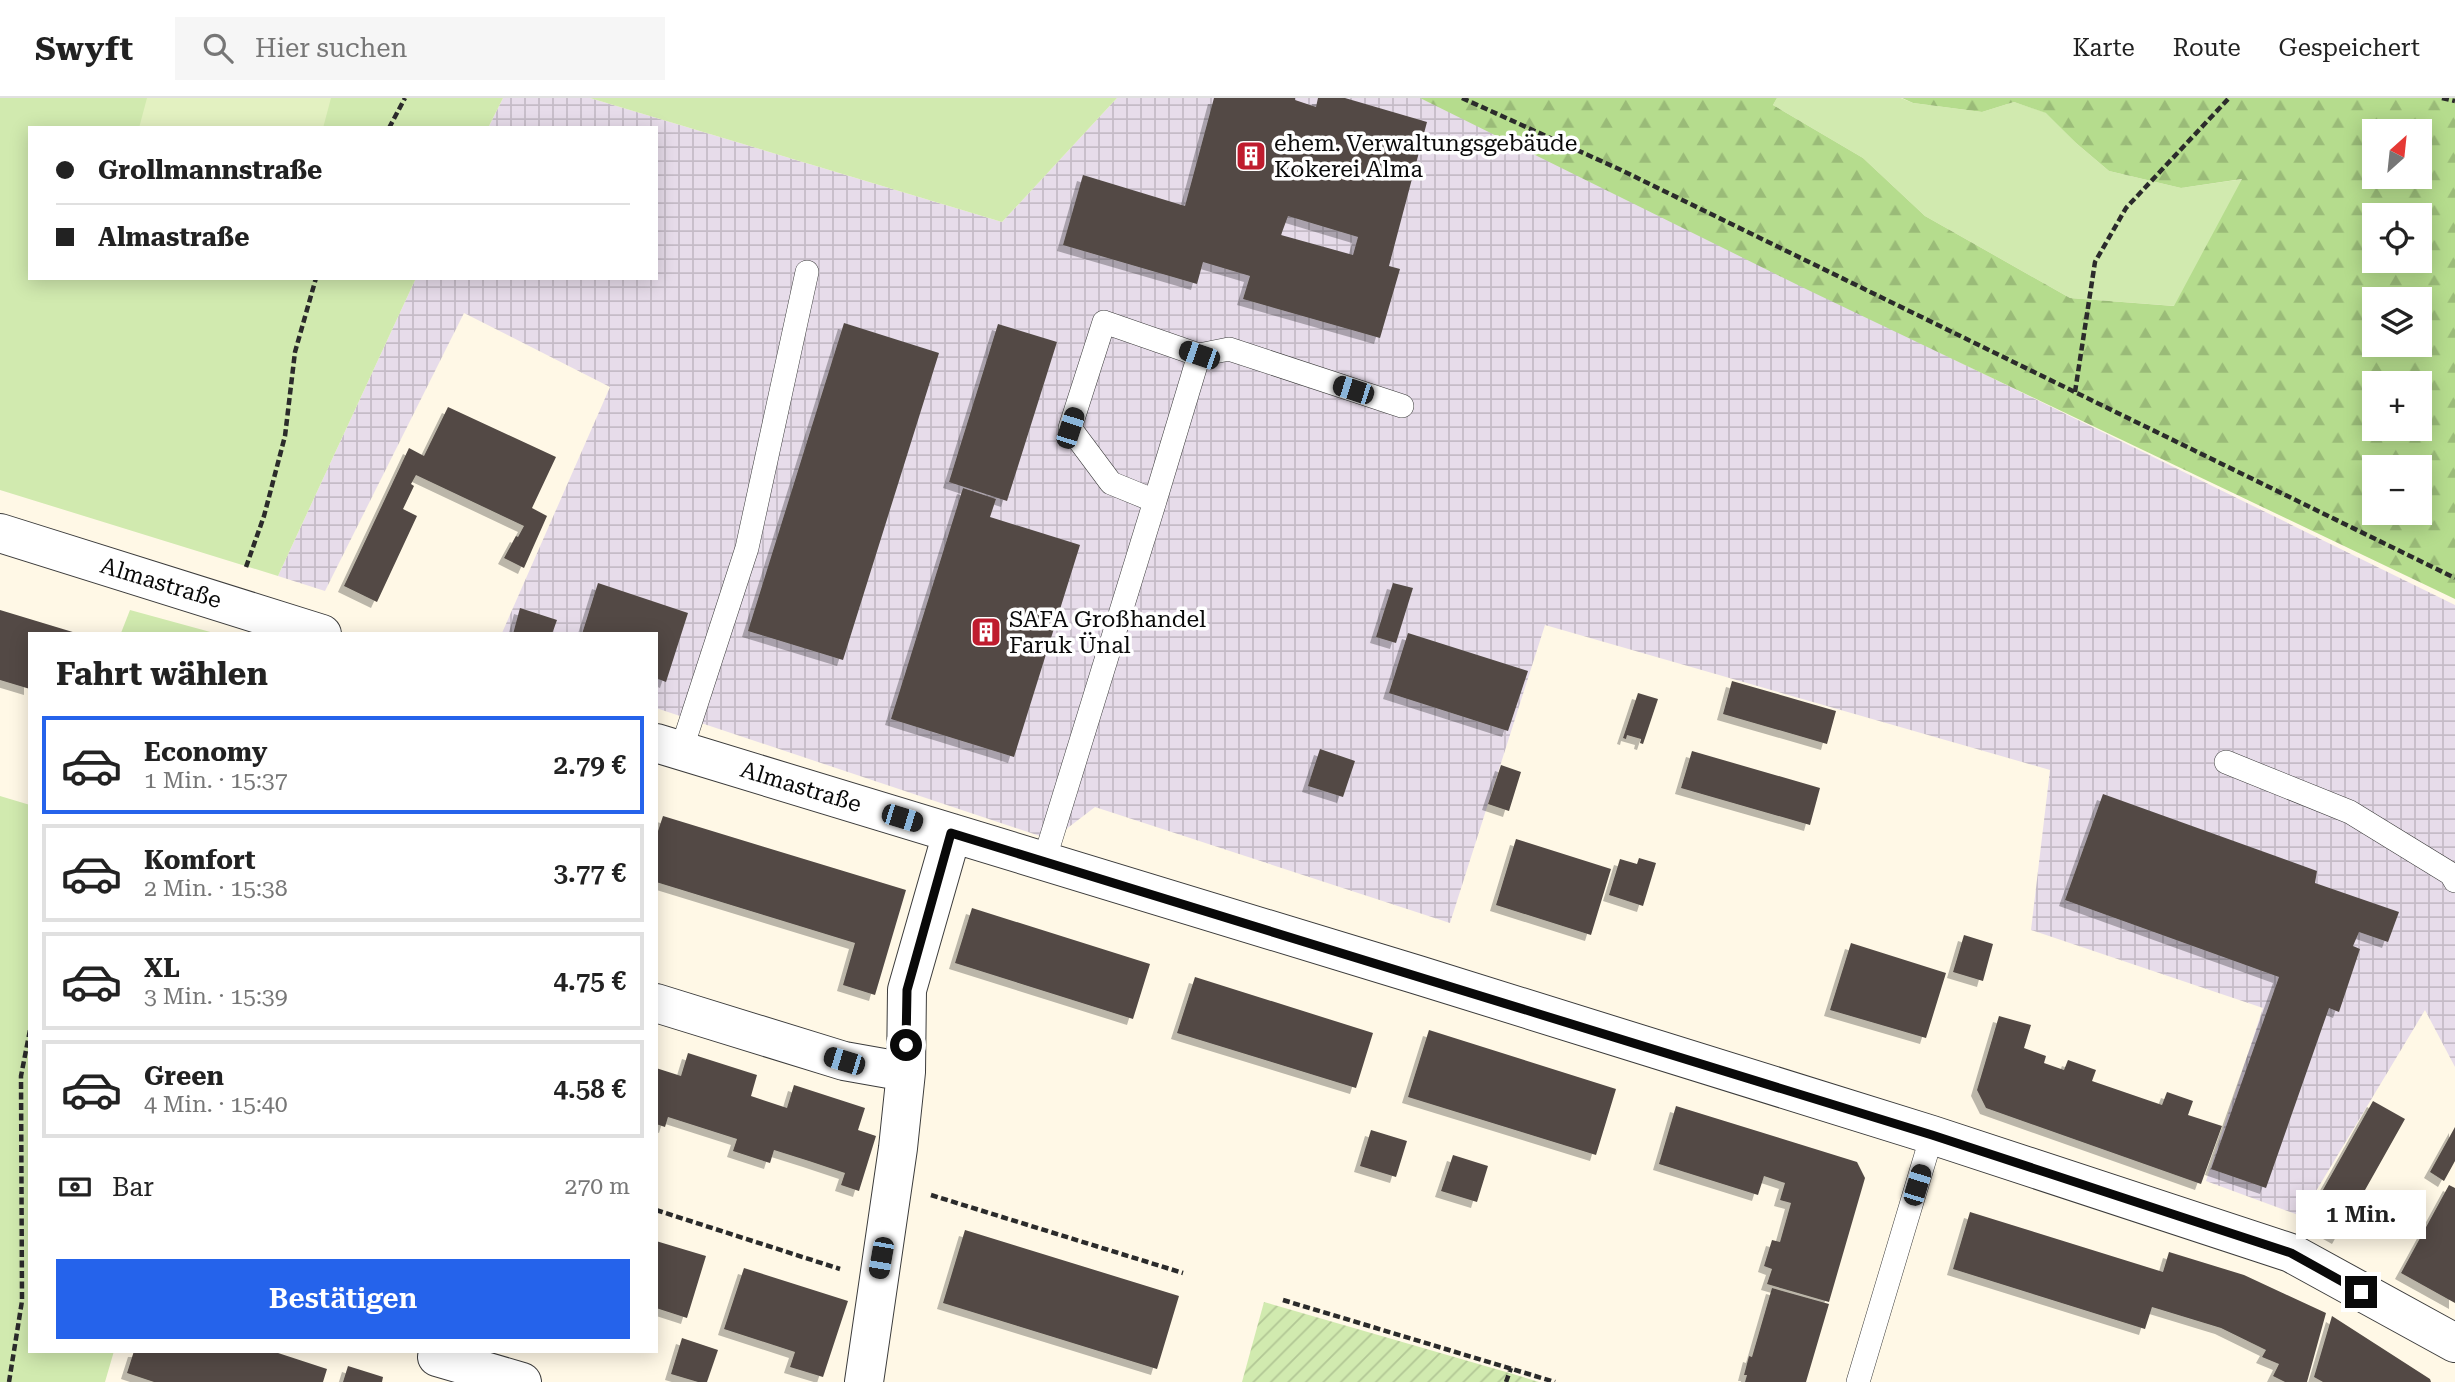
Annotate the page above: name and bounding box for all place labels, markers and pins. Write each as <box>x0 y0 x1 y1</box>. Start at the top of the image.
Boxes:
place label: ehem. Verwaltungsgebäude Kokerei Alma <box>1274 130 1577 183</box>
building icon: ehem. Verwaltungsgebäude Kokerei Alma <box>1234 139 1268 173</box>
place label: SAFA Großhandel Faruk Ünal <box>1009 606 1206 659</box>
building icon: SAFA Großhandel Faruk Ünal <box>969 615 1003 649</box>

